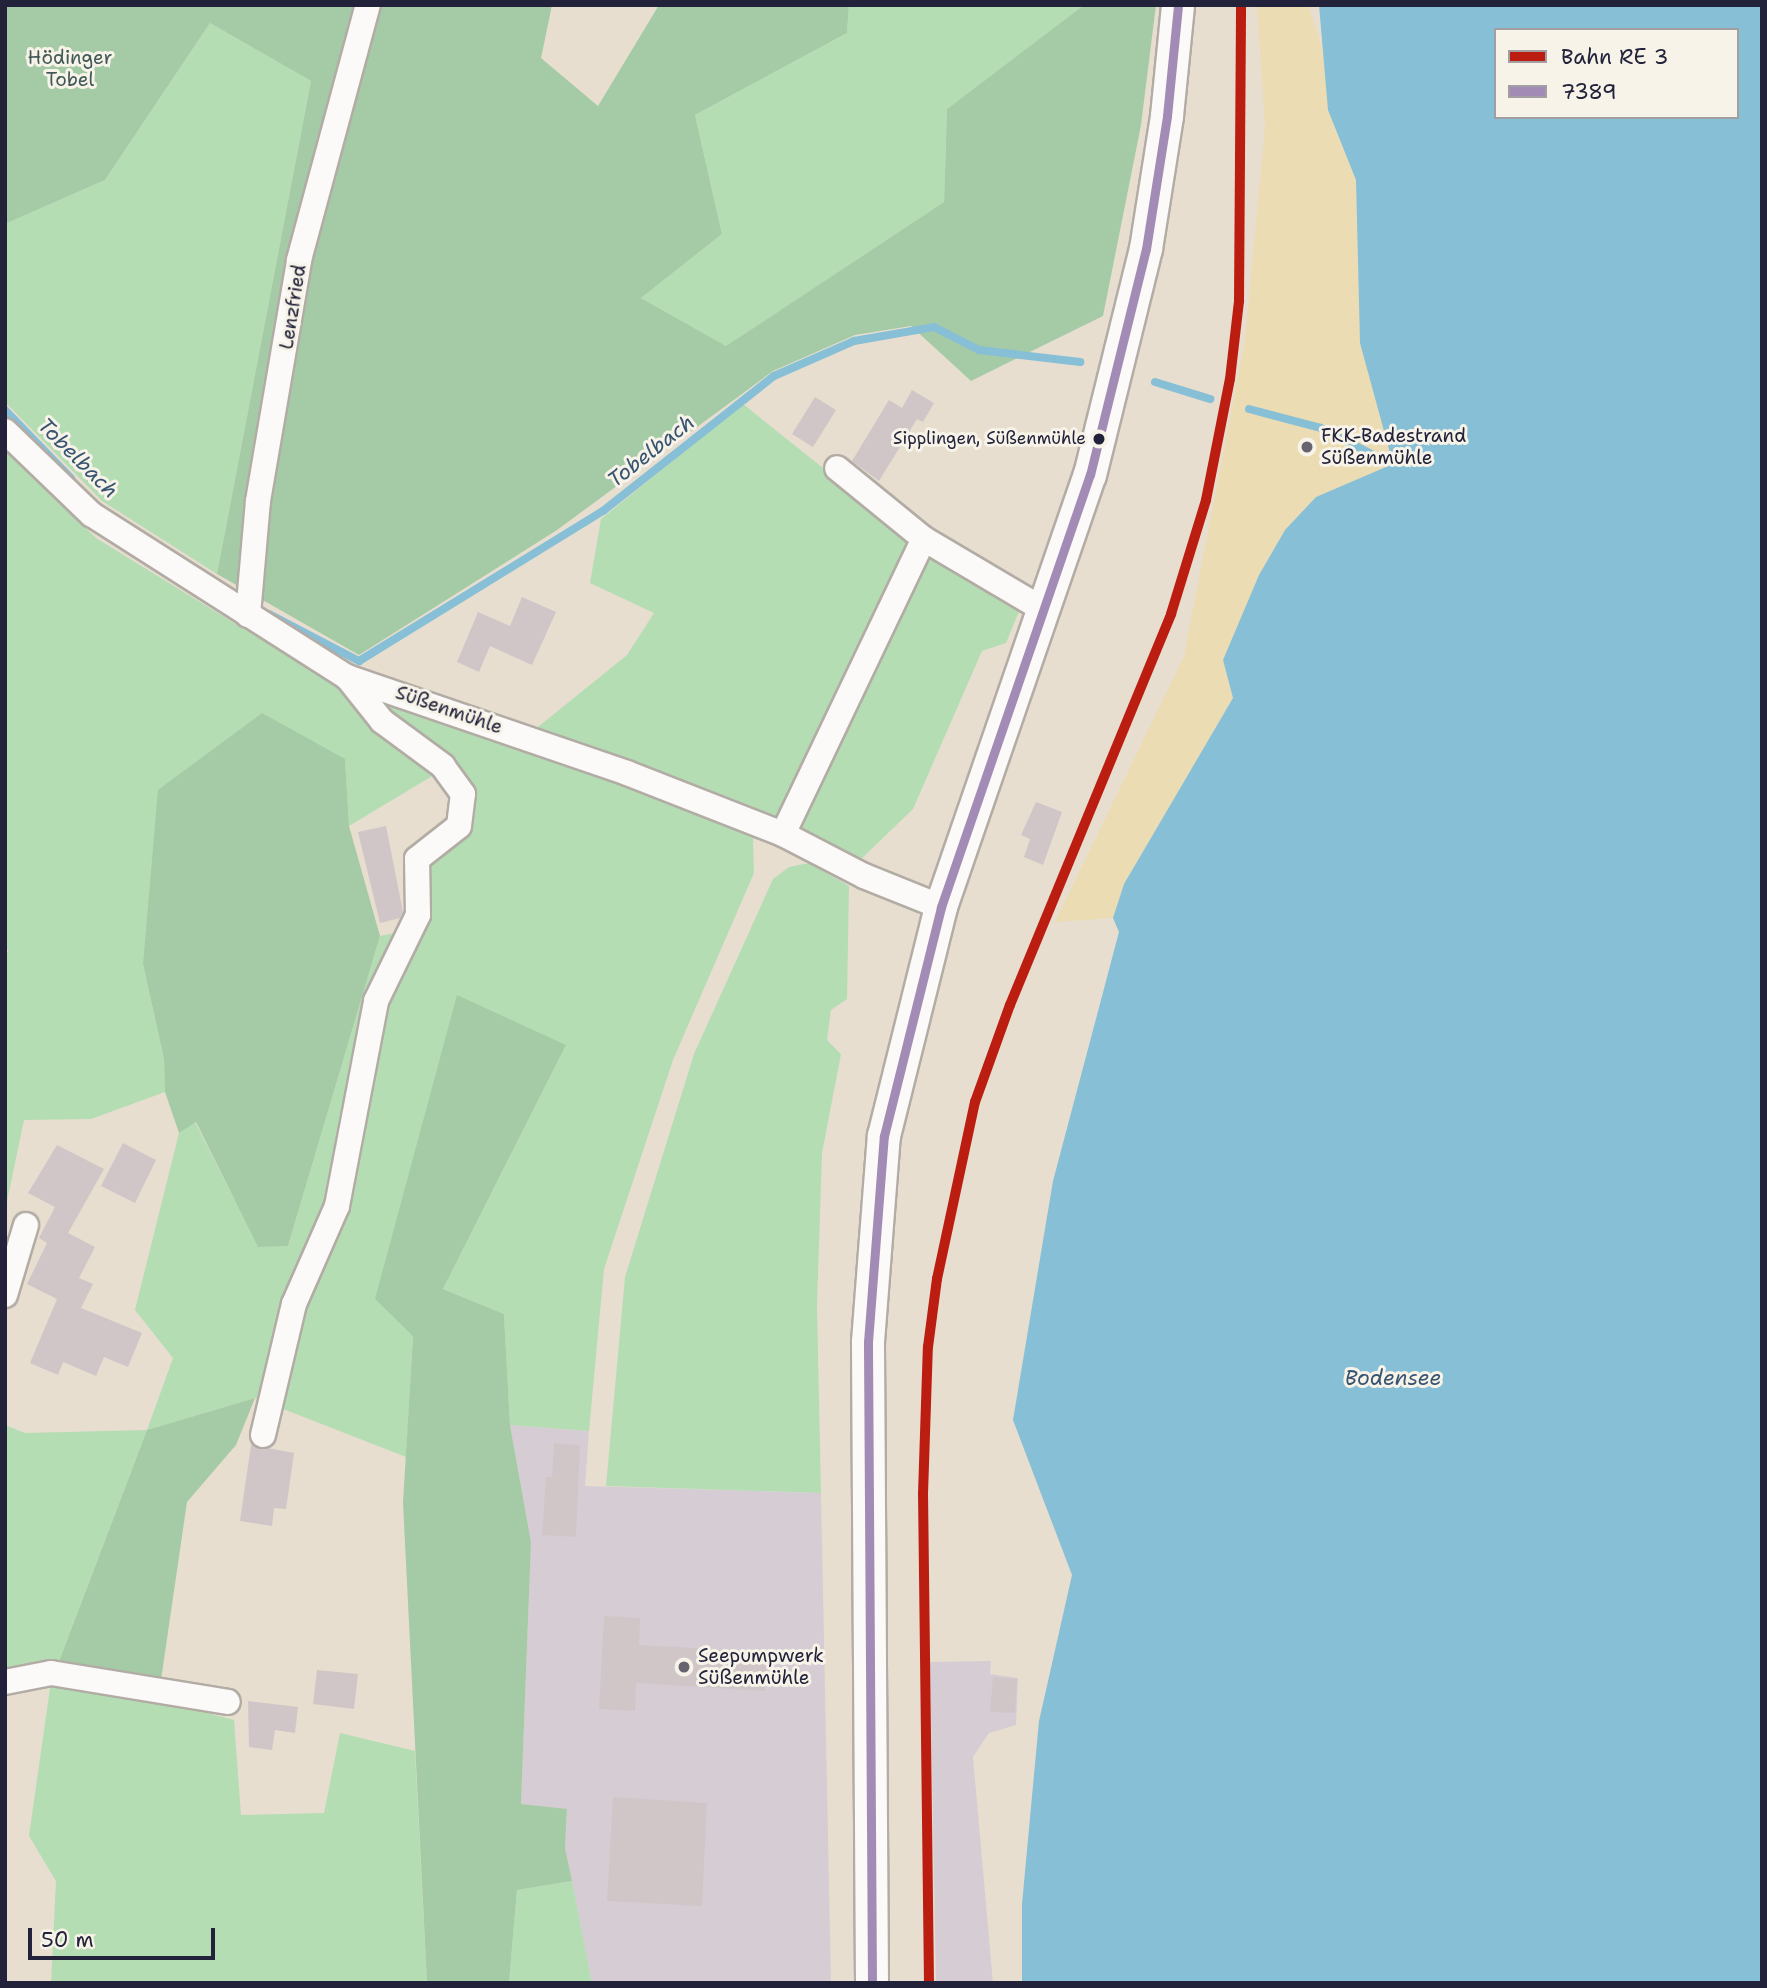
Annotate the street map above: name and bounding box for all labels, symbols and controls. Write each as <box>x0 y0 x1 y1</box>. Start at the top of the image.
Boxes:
legend <box>1494 28 1739 119</box>
text: Bahn RE 3 <box>1561 43 1668 71</box>
park label: Hödinger Tobel <box>28 47 112 91</box>
text: 7389 <box>1561 78 1617 106</box>
street label: Lenzfried <box>275 263 311 351</box>
water label: Tobelbach <box>603 409 699 493</box>
water label: Tobelbach <box>33 413 123 503</box>
place label: FKK-Badestrand Süßenmühle <box>1321 425 1466 469</box>
place label: Sipplingen, Süßenmühle <box>893 429 1086 449</box>
marker: Sipplingen, Süßenmühle <box>1092 432 1106 446</box>
marker: FKK-Badestrand Süßenmühle <box>1299 439 1315 455</box>
street label: Süßenmühle <box>393 681 505 739</box>
water label: Bodensee <box>1345 1365 1441 1391</box>
place label: Seepumpwerk Süßenmühle <box>698 1645 824 1689</box>
marker: Seepumpwerk Süßenmühle <box>676 1659 692 1675</box>
scale bar <box>32 1914 219 1958</box>
text: 50 m <box>41 1926 94 1954</box>

